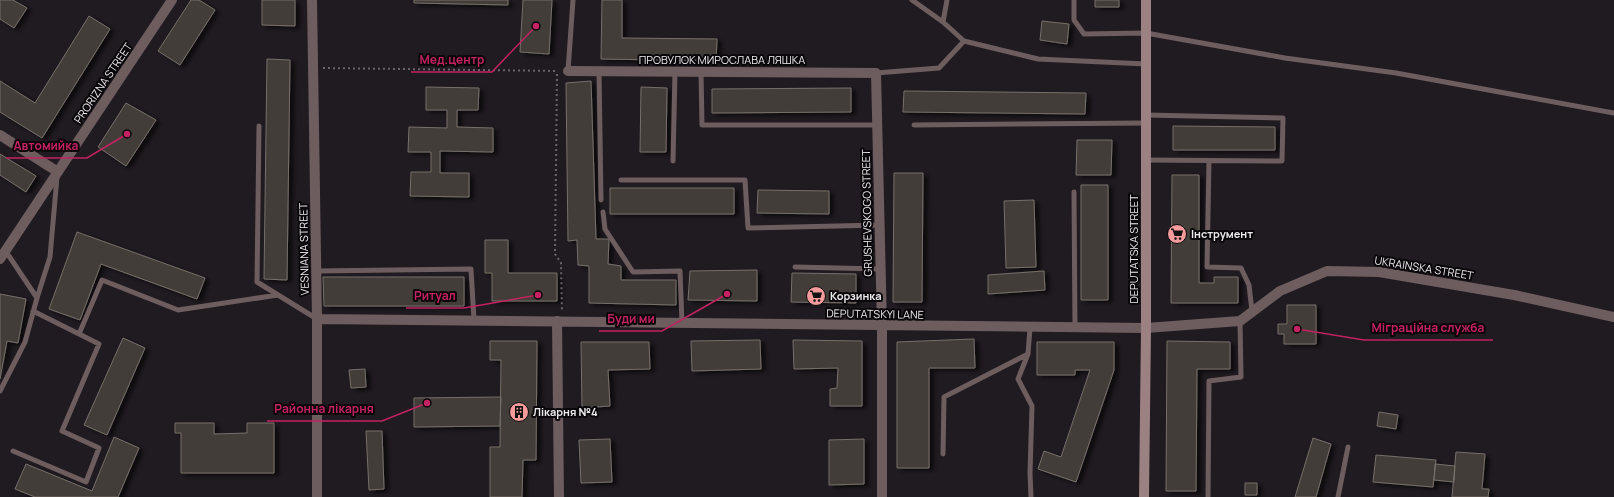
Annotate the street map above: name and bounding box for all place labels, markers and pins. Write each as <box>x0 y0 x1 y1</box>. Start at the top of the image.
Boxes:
callout: Мед.центр <box>411 48 492 72</box>
callout: Автомийка <box>6 134 87 158</box>
supermarket icon: Інструмент <box>1166 223 1188 245</box>
place label: Інструмент <box>1191 226 1253 241</box>
callout: Ритуал <box>406 284 464 308</box>
supermarket icon: Корзинка <box>805 285 827 307</box>
place label: Корзинка <box>830 288 882 303</box>
callout: Буди ми <box>599 307 662 331</box>
callout: Міграційна служба <box>1364 316 1493 340</box>
callout: Районна лікарня <box>267 397 382 421</box>
building icon: Лікарня №4 <box>508 401 530 423</box>
place label: Лікарня №4 <box>533 404 598 419</box>

